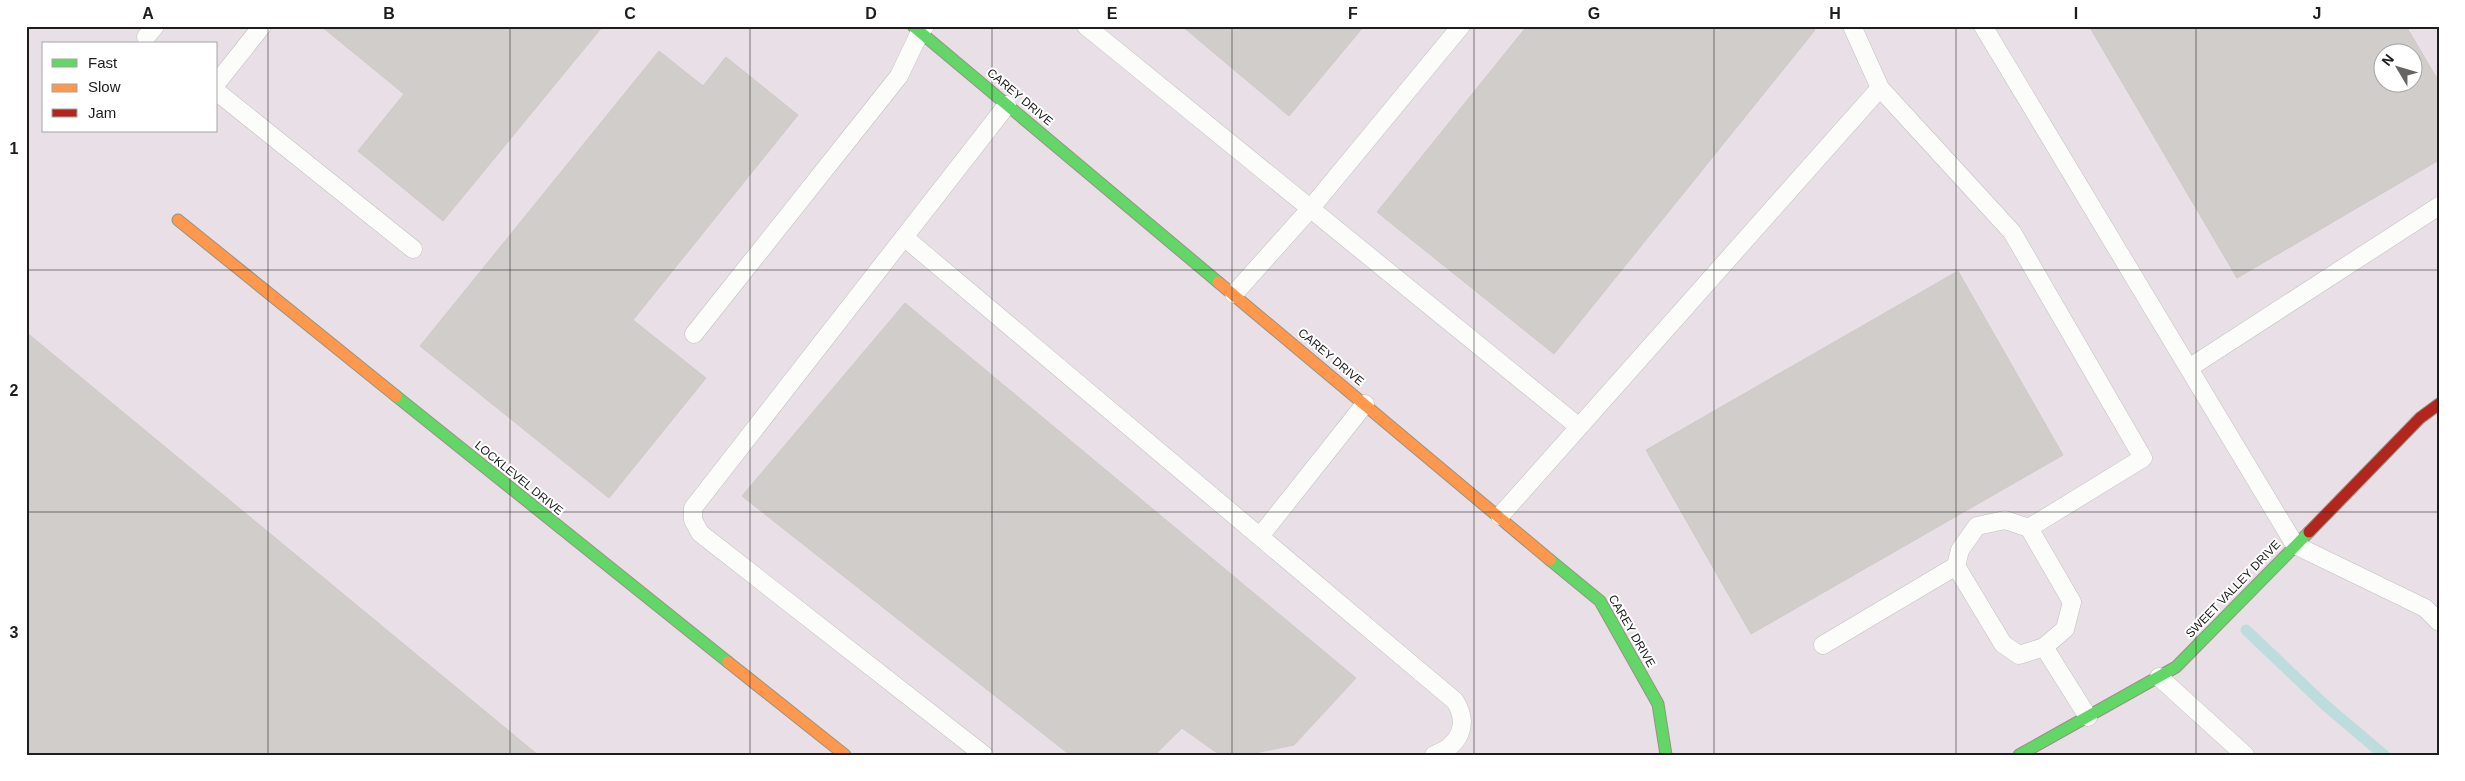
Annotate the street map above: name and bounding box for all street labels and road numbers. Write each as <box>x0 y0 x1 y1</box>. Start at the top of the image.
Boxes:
street label: CAREY DRIVE <box>984 66 1056 128</box>
street label: CAREY DRIVE <box>1295 326 1367 388</box>
street label: LOCKLEVEL DRIVE <box>472 438 566 518</box>
street label: SWEET VALLEY DRIVE <box>2183 537 2283 641</box>
street label: CAREY DRIVE <box>1606 592 1658 670</box>

